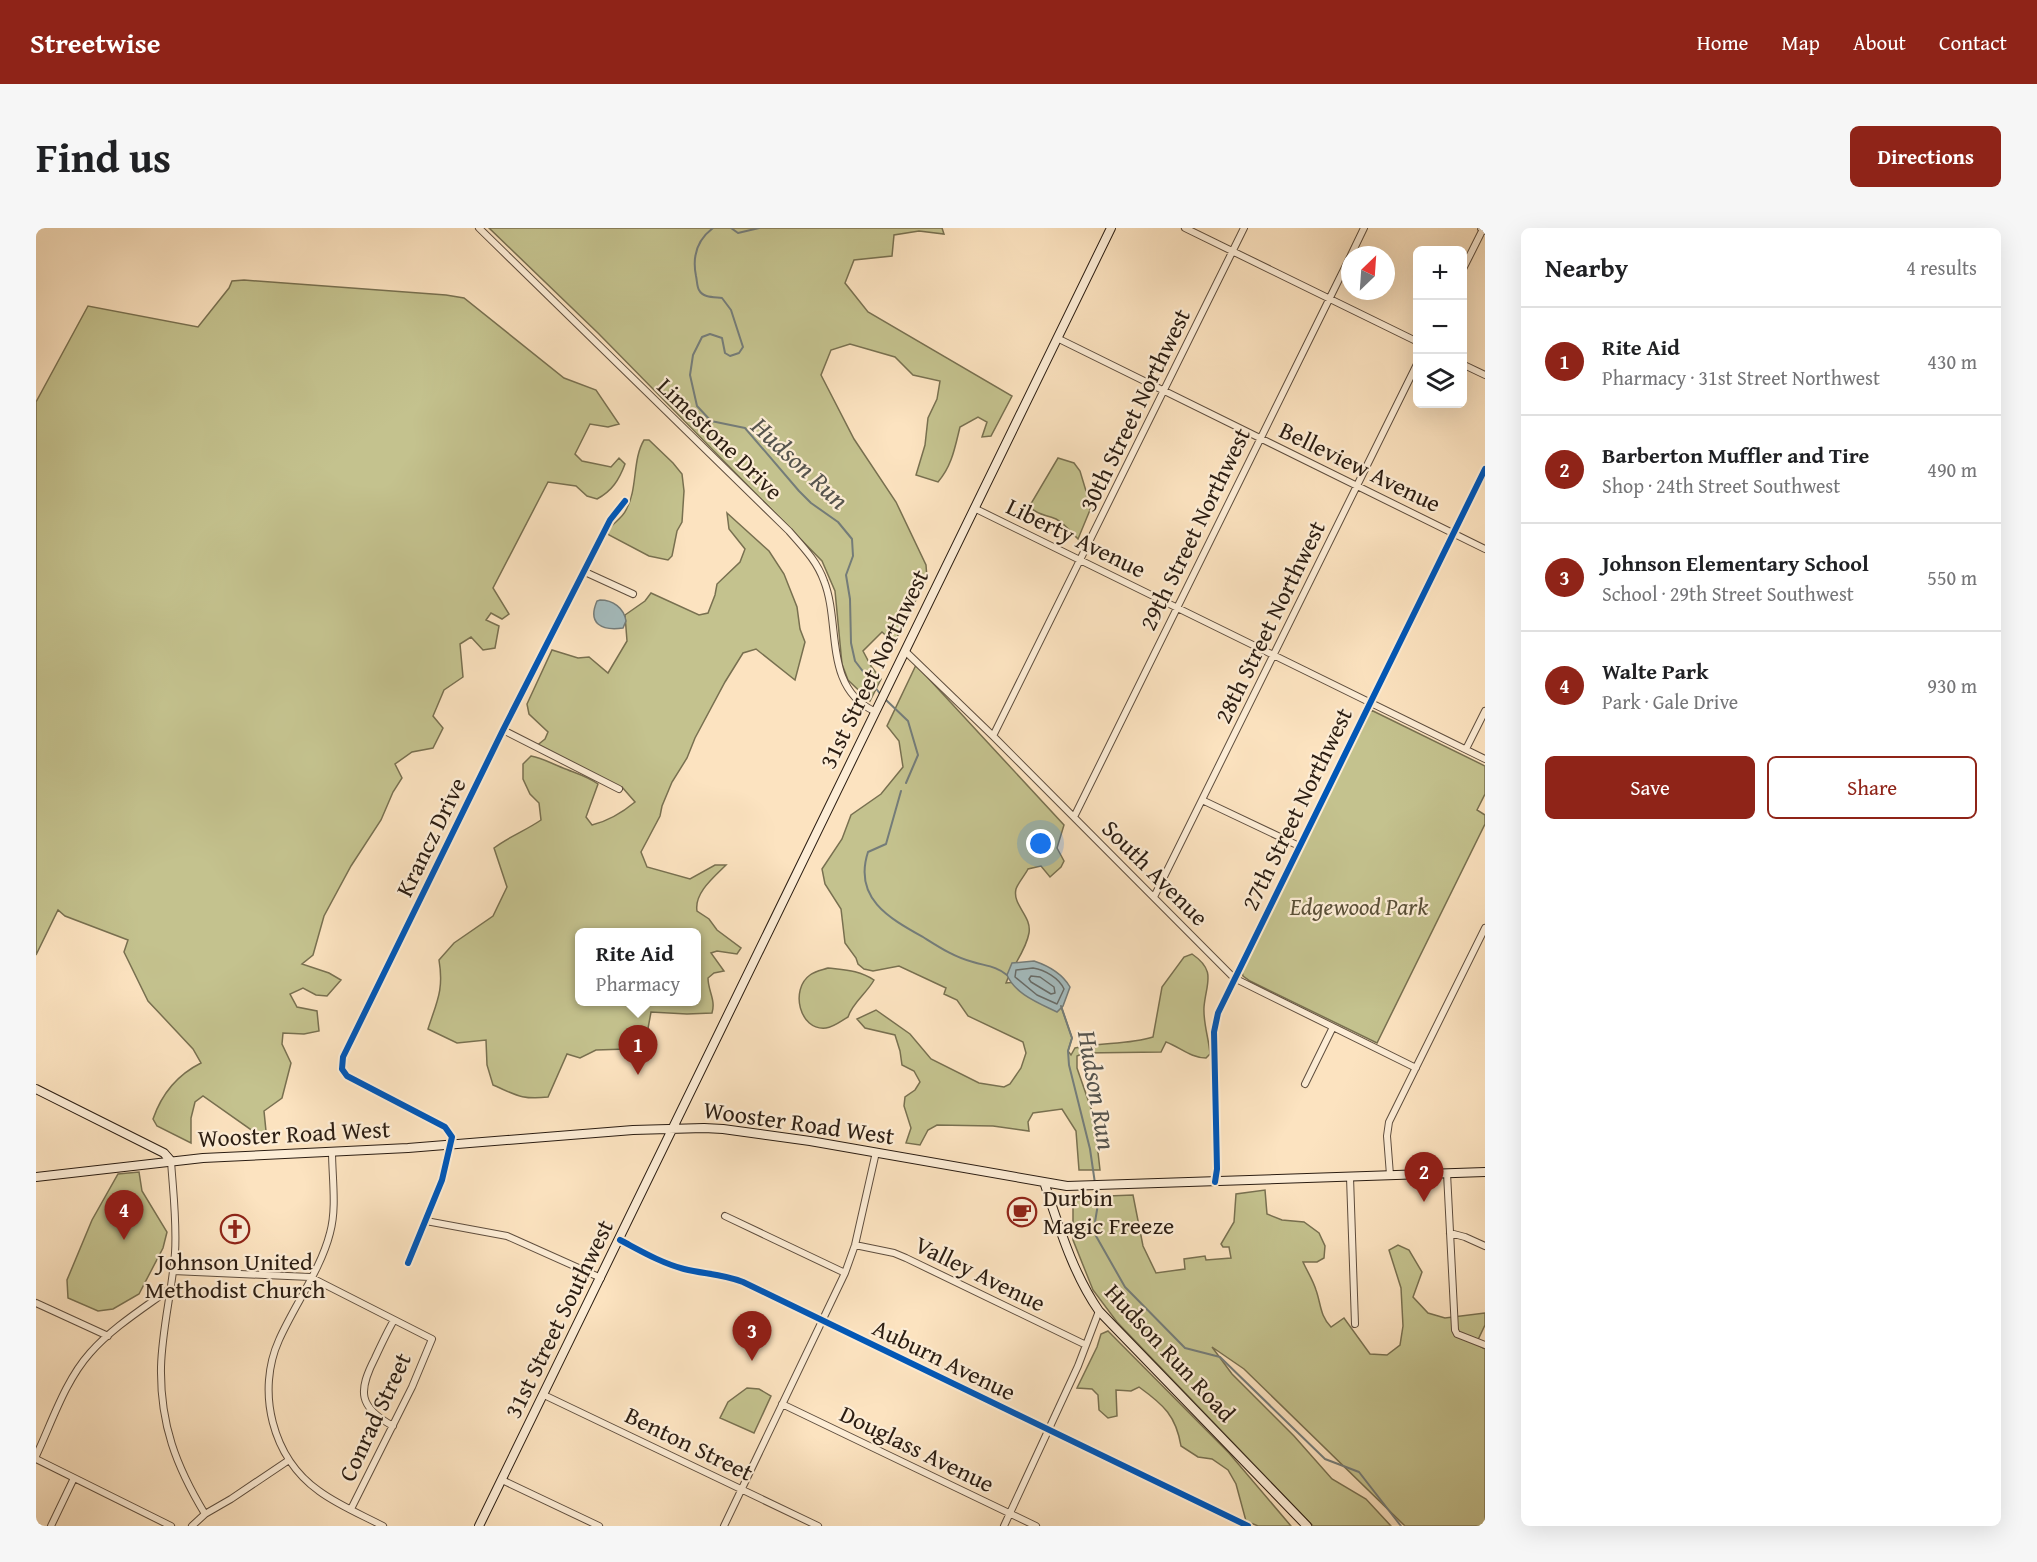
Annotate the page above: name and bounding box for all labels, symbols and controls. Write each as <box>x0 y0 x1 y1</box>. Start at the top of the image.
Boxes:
text: Streetwise <box>30 22 160 63</box>
text: Home <box>1697 27 1748 58</box>
text: Map <box>1781 27 1820 58</box>
text: About <box>1853 27 1906 58</box>
text: Contact <box>1939 27 2007 58</box>
text: Find us <box>36 126 171 187</box>
button: Directions <box>1850 126 2001 187</box>
north arrow <box>1341 246 1395 300</box>
map controls <box>1413 246 1467 408</box>
button: + <box>1413 246 1467 300</box>
text: Nearby <box>1545 248 1628 287</box>
text: 4 results <box>1906 253 1977 282</box>
button: − <box>1413 300 1467 354</box>
street label: 30th Street Northwest <box>1070 302 1199 517</box>
text: Rite Aid <box>1602 331 1680 363</box>
text: 1 <box>1559 347 1570 376</box>
text: 430 m <box>1927 347 1977 376</box>
button: layers <box>1413 354 1467 408</box>
text: Pharmacy · 31st Street Northwest <box>1602 363 1880 392</box>
street label: Limestone Drive <box>649 369 791 508</box>
water label: Hudson Run <box>742 406 858 518</box>
street label: Belleview Avenue <box>1274 412 1447 521</box>
street label: 29th Street Northwest <box>1130 421 1259 636</box>
text: Barberton Muffler and Tire <box>1602 439 1869 471</box>
text: 2 <box>1559 455 1570 484</box>
text: 490 m <box>1927 455 1977 484</box>
text: Shop · 24th Street Southwest <box>1602 471 1840 500</box>
street label: Liberty Avenue <box>1000 489 1152 586</box>
street label: 28th Street Northwest <box>1205 514 1334 729</box>
text: Johnson Elementary School <box>1602 547 1869 579</box>
street label: 31st Street Northwest <box>810 563 937 774</box>
text: 3 <box>1559 563 1570 592</box>
text: 550 m <box>1927 563 1977 592</box>
text: School · 29th Street Southwest <box>1602 579 1854 608</box>
text: Walte Park <box>1602 655 1709 687</box>
text: 4 <box>1559 671 1570 700</box>
text: 930 m <box>1927 671 1977 700</box>
text: Park · Gale Drive <box>1602 687 1738 716</box>
street label: 27th Street Northwest <box>1232 701 1361 916</box>
button: Save <box>1545 756 1755 819</box>
button: Share <box>1767 756 1977 819</box>
street label: Krancz Drive <box>387 771 475 902</box>
street label: South Avenue <box>1094 812 1216 934</box>
your location <box>1026 829 1055 858</box>
park label: Edgewood Park <box>1289 889 1428 924</box>
popup <box>575 928 701 1006</box>
text: Rite Aid <box>596 937 674 969</box>
text: Pharmacy <box>596 969 680 998</box>
pin: 1 <box>618 1026 658 1075</box>
water label: Hudson Run <box>1068 1026 1127 1153</box>
street label: Wooster Road West <box>701 1092 897 1153</box>
street label: Wooster Road West <box>197 1111 392 1156</box>
pin: 2 <box>1404 1152 1444 1202</box>
place label: Durbin Magic Freeze <box>1043 1180 1174 1243</box>
pin: 4 <box>104 1190 143 1240</box>
cafe icon: Durbin Magic Freeze <box>1006 1196 1038 1228</box>
church icon: Johnson United Methodist Church <box>219 1213 251 1245</box>
street label: 31st Street Southwest <box>495 1213 622 1424</box>
street label: Valley Avenue <box>909 1227 1051 1320</box>
place label: Johnson United Methodist Church <box>145 1244 326 1307</box>
street label: Hudson Run Road <box>1097 1276 1244 1430</box>
street label: Auburn Avenue <box>867 1310 1022 1409</box>
pin: 3 <box>732 1312 772 1361</box>
street label: Conrad Street <box>329 1346 420 1487</box>
street label: Douglass Avenue <box>834 1396 1000 1501</box>
street label: Benton Street <box>619 1397 760 1490</box>

